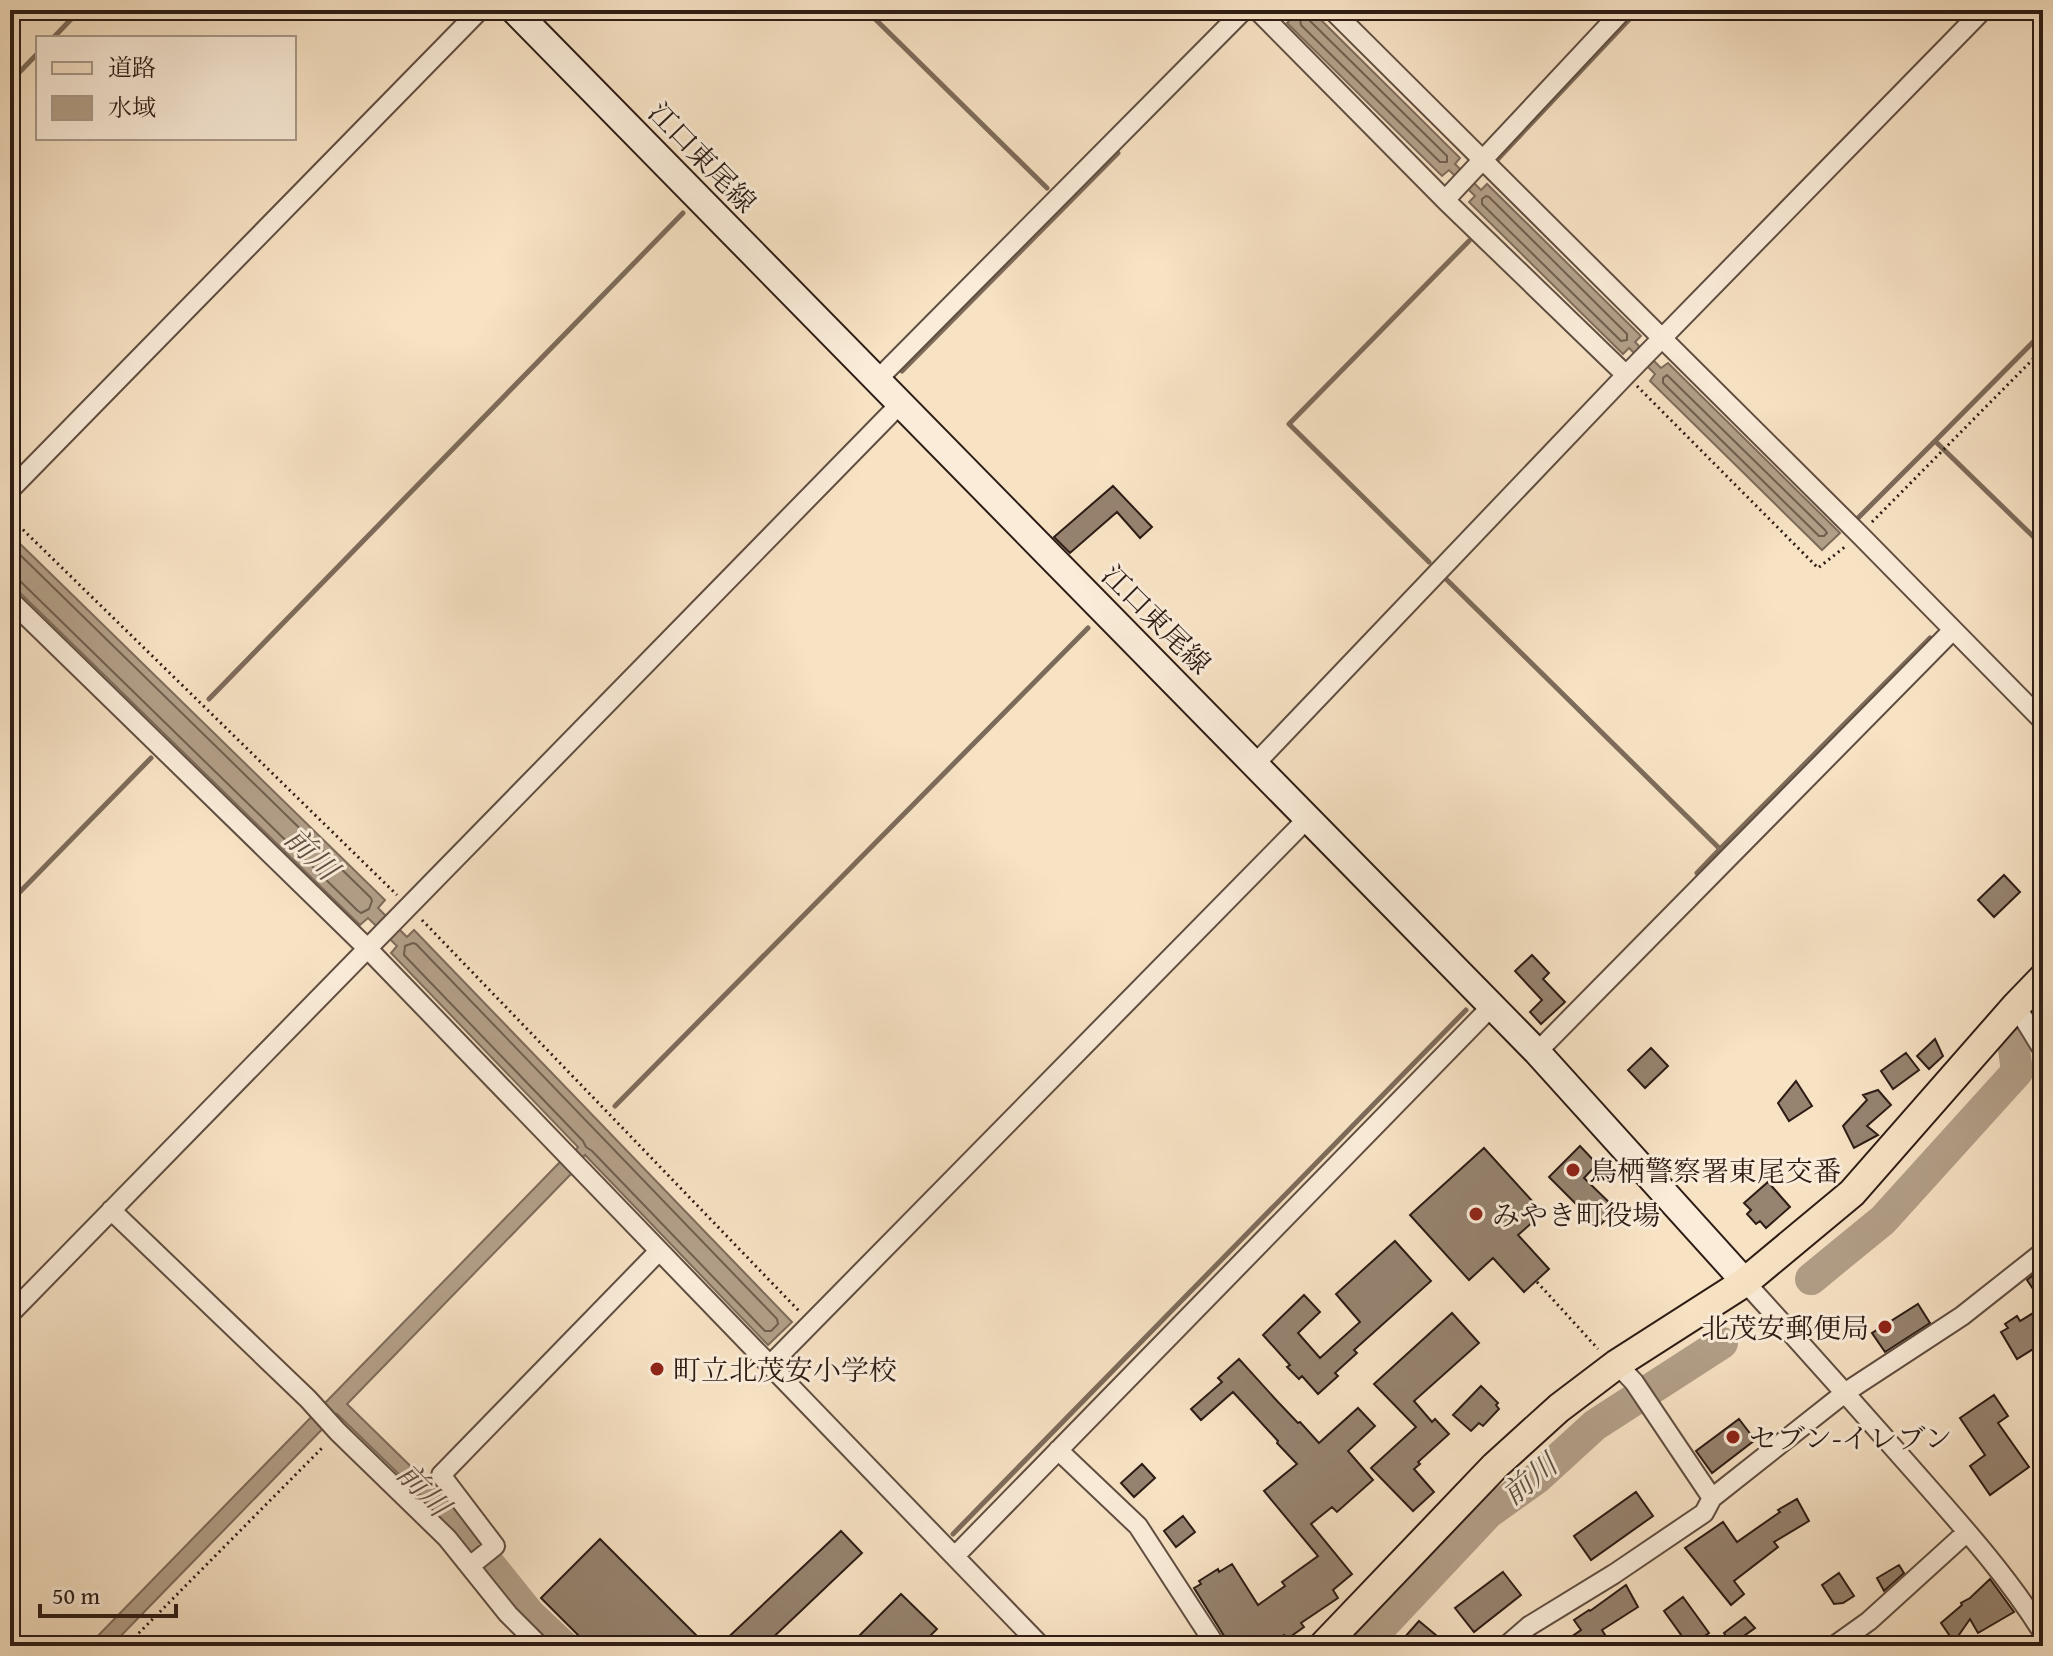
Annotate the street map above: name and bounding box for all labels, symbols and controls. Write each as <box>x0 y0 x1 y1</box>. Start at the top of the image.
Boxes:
legend <box>36 36 296 140</box>
text: 道路 <box>108 50 156 85</box>
text: 水域 <box>108 90 156 125</box>
street label: 江口東尾線 <box>640 92 766 222</box>
street label: 江口東尾線 <box>1093 555 1221 683</box>
water label: 前川 <box>275 816 351 892</box>
place label: 鳥栖警察署東尾交番 <box>1589 1150 1841 1191</box>
marker: 鳥栖警察署東尾交番 <box>1564 1161 1582 1179</box>
place label: みやき町役場 <box>1492 1194 1660 1235</box>
marker: みやき町役場 <box>1467 1205 1485 1223</box>
place label: 北茂安郵便局 <box>1701 1307 1869 1348</box>
marker: 北茂安郵便局 <box>1876 1318 1894 1336</box>
place label: 町立北茂安小学校 <box>673 1349 897 1390</box>
marker: 町立北茂安小学校 <box>648 1360 666 1378</box>
place label: セブン-イレブン <box>1749 1417 1952 1458</box>
marker: セブン-イレブン <box>1724 1428 1742 1446</box>
water label: 前川 <box>1492 1441 1568 1515</box>
water label: 前川 <box>387 1452 463 1528</box>
scale bar <box>40 1568 176 1618</box>
text: 50 m <box>52 1578 100 1613</box>

